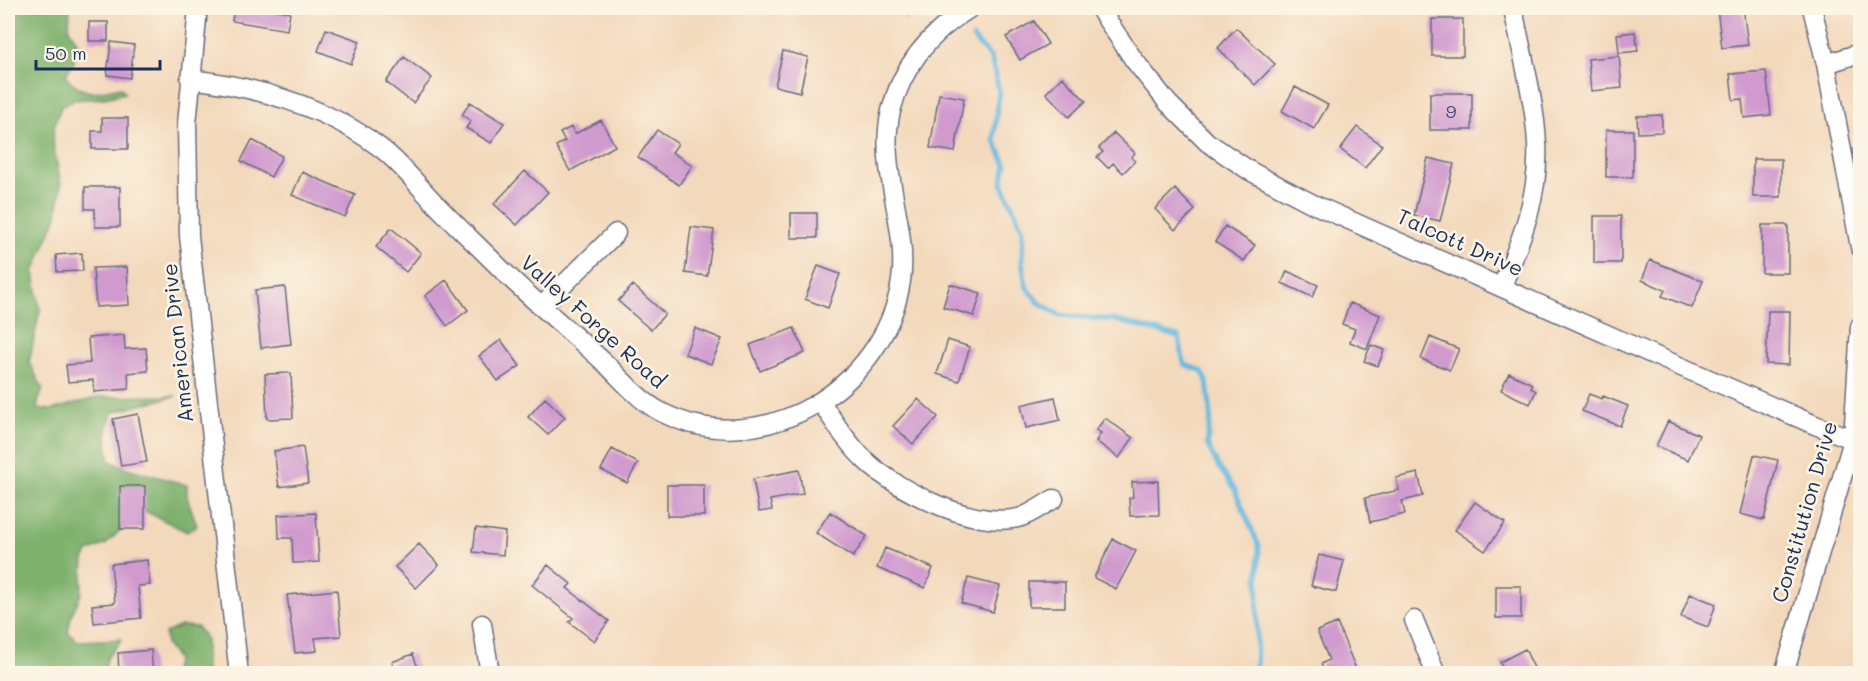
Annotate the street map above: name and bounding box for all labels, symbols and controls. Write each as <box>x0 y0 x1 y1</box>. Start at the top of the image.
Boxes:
scale bar <box>36 33 160 71</box>
text: 50 m <box>45 41 87 65</box>
house number: 9 <box>1446 99 1457 123</box>
street label: Talcott Drive <box>1393 202 1528 282</box>
street label: Valley Forge Road <box>516 248 672 393</box>
street label: American Drive <box>155 262 198 424</box>
street label: Constitution Drive <box>1765 418 1842 606</box>

